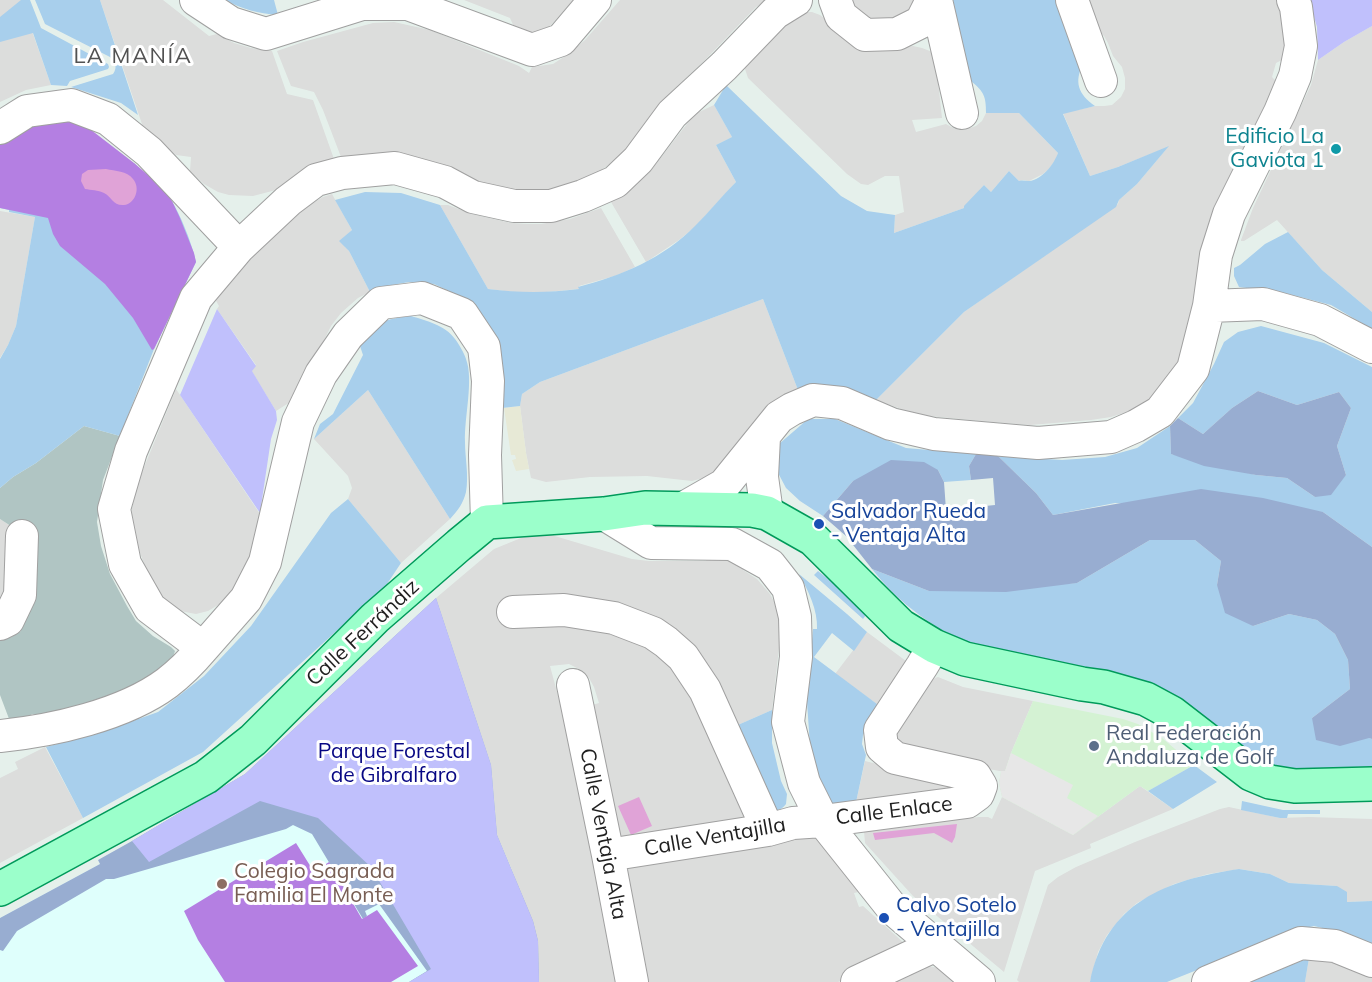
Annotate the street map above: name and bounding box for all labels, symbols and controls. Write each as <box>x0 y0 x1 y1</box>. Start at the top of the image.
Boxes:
district label: LA MANÍA <box>74 43 192 69</box>
place label: Edificio La Gaviota 1 <box>1225 124 1324 174</box>
marker: Edificio La Gaviota 1 <box>1329 142 1343 156</box>
place label: Salvador Rueda - Ventaja Alta <box>831 499 986 549</box>
marker: Salvador Rueda - Ventaja Alta <box>812 517 826 531</box>
street label: Calle Ferrándiz <box>301 574 425 692</box>
place label: Real Federación Andaluza de Golf <box>1106 721 1274 771</box>
park label: Parque Forestal de Gibralfaro <box>318 739 470 789</box>
marker: Real Federación Andaluza de Golf <box>1087 739 1101 753</box>
street label: Calle Ventaja Alta <box>574 746 632 922</box>
street label: Calle Enlace <box>834 791 954 831</box>
street label: Calle Ventajilla <box>642 812 788 862</box>
place label: Colegio Sagrada Familia El Monte <box>234 859 395 909</box>
marker: Colegio Sagrada Familia El Monte <box>215 877 229 891</box>
place label: Calvo Sotelo - Ventajilla <box>896 893 1017 943</box>
marker: Calvo Sotelo - Ventajilla <box>877 911 891 925</box>

